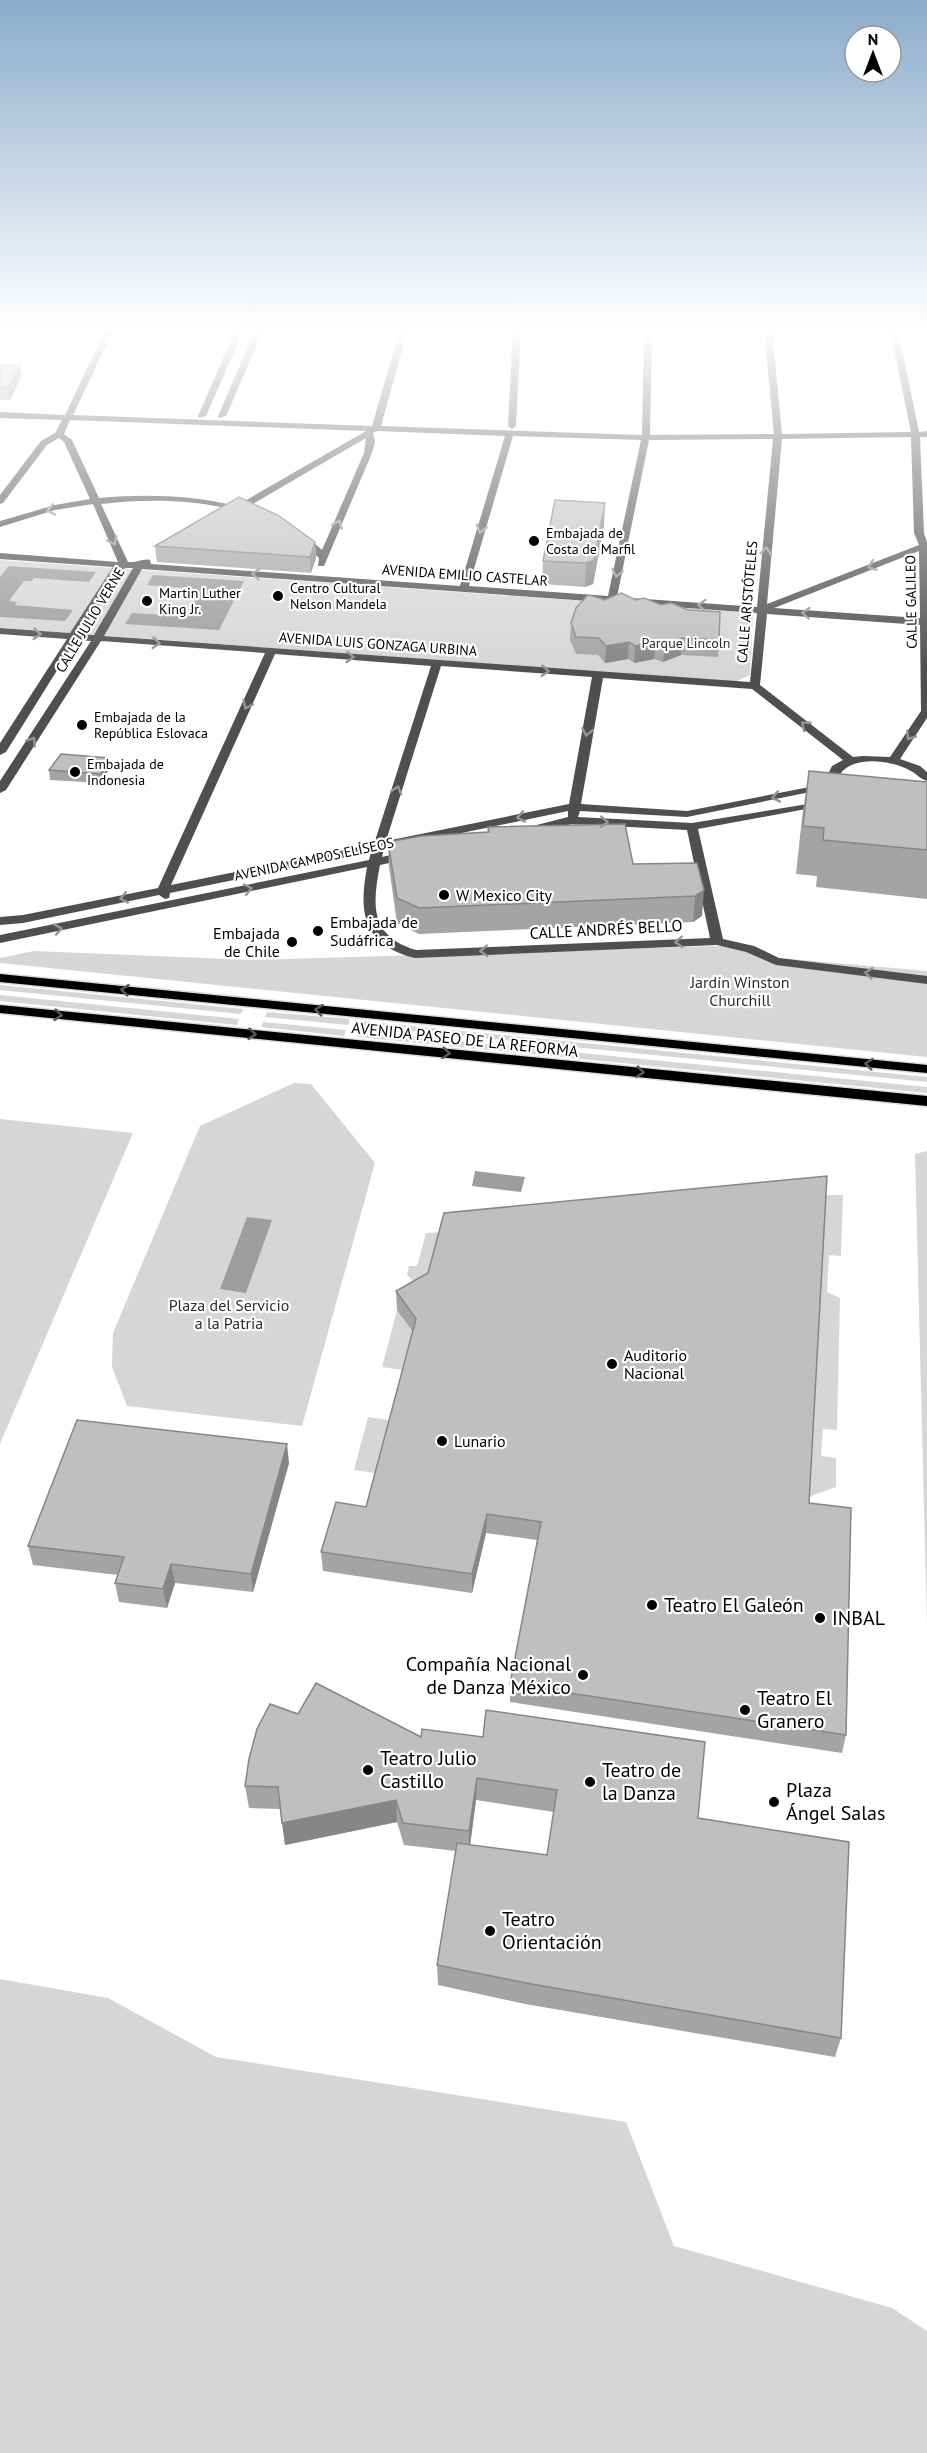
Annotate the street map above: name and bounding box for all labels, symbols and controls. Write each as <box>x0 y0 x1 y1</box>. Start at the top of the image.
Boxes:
north arrow <box>843 24 903 84</box>
text: N <box>868 29 878 49</box>
one-way arrow <box>47 503 57 516</box>
one-way arrow <box>331 520 343 531</box>
one-way arrow <box>476 523 488 534</box>
place label: Embajada de Costa de Marfil <box>546 524 635 558</box>
one-way arrow <box>106 534 118 545</box>
marker: Embajada de Costa de Marfil <box>527 534 541 548</box>
street label: CALLE ARISTÓTELES <box>733 540 761 664</box>
one-way arrow <box>759 547 772 556</box>
street label: CALLE GALILEO <box>901 555 921 649</box>
one-way arrow <box>868 559 879 571</box>
street label: AVENIDA EMILIO CASTELAR <box>381 560 549 590</box>
street label: CALLE JULIO VERNE <box>51 564 129 676</box>
one-way arrow <box>252 568 261 581</box>
one-way arrow <box>611 568 624 578</box>
place label: Centro Cultural Nelson Mandela <box>290 579 387 613</box>
place label: Martin Luther King Jr. <box>159 584 241 618</box>
marker: Centro Cultural Nelson Mandela <box>271 589 285 603</box>
marker: Martin Luther King Jr. <box>140 594 154 608</box>
one-way arrow <box>698 599 707 612</box>
one-way arrow <box>801 607 810 620</box>
one-way arrow <box>32 627 41 640</box>
street label: AVENIDA LUIS GONZAGA URBINA <box>278 628 478 660</box>
park label: Parque Lincoln <box>642 634 730 652</box>
one-way arrow <box>151 636 161 649</box>
one-way arrow <box>346 651 355 664</box>
one-way arrow <box>541 664 550 677</box>
one-way arrow <box>242 699 254 710</box>
place label: Embajada de la República Eslovaca <box>94 708 208 742</box>
marker: Embajada de la República Eslovaca <box>75 718 89 732</box>
one-way arrow <box>800 721 811 732</box>
one-way arrow <box>581 727 594 737</box>
one-way arrow <box>905 730 917 740</box>
one-way arrow <box>25 737 36 748</box>
place label: Embajada de Indonesia <box>87 755 164 789</box>
marker: Embajada de Indonesia <box>68 765 82 779</box>
one-way arrow <box>390 785 402 796</box>
one-way arrow <box>772 790 782 803</box>
one-way arrow <box>516 810 526 823</box>
one-way arrow <box>600 816 609 829</box>
street label: AVENIDA CAMPOS ELÍSEOS <box>233 833 395 885</box>
one-way arrow <box>243 883 253 896</box>
place label: W Mexico City <box>456 885 553 905</box>
marker: W Mexico City <box>437 888 451 902</box>
one-way arrow <box>120 891 130 904</box>
place label: Embajada de Sudáfrica <box>330 912 418 950</box>
street label: CALLE ANDRÉS BELLO <box>529 915 683 943</box>
one-way arrow <box>52 923 62 936</box>
place label: Embajada de Chile <box>213 923 280 961</box>
marker: Embajada de Sudáfrica <box>311 924 325 938</box>
marker: Embajada de Chile <box>285 935 299 949</box>
one-way arrow <box>674 936 683 949</box>
one-way arrow <box>479 945 488 957</box>
one-way arrow <box>864 967 874 980</box>
park label: Jardín Winston Churchill <box>689 972 790 1010</box>
one-way arrow <box>121 984 130 997</box>
one-way arrow <box>315 1004 324 1017</box>
one-way arrow <box>54 1008 63 1021</box>
street label: AVENIDA PASEO DE LA REFORMA <box>351 1017 580 1061</box>
one-way arrow <box>248 1027 257 1040</box>
one-way arrow <box>442 1046 451 1059</box>
one-way arrow <box>864 1058 873 1071</box>
one-way arrow <box>636 1066 645 1078</box>
park label: Plaza del Servicio a la Patria <box>169 1295 289 1333</box>
place label: Auditorio Nacional <box>624 1345 687 1383</box>
marker: Auditorio Nacional <box>605 1357 619 1371</box>
place label: Lunario <box>454 1431 506 1451</box>
marker: Lunario <box>435 1434 449 1448</box>
place label: Teatro El Galeón <box>664 1592 804 1618</box>
marker: Teatro El Galeón <box>645 1598 659 1612</box>
place label: INBAL <box>832 1605 885 1631</box>
marker: INBAL <box>813 1611 827 1625</box>
place label: Compañía Nacional de Danza México <box>406 1651 571 1700</box>
marker: Compañía Nacional de Danza México <box>576 1668 590 1682</box>
place label: Teatro El Granero <box>757 1685 832 1734</box>
marker: Teatro El Granero <box>738 1703 752 1717</box>
place label: Teatro Julio Castillo <box>380 1745 477 1794</box>
place label: Teatro de la Danza <box>602 1757 681 1806</box>
marker: Teatro Julio Castillo <box>361 1763 375 1777</box>
marker: Teatro de la Danza <box>583 1775 597 1789</box>
place label: Plaza Ángel Salas <box>786 1777 885 1826</box>
marker: Plaza Ángel Salas <box>767 1795 781 1809</box>
place label: Teatro Orientación <box>502 1906 602 1955</box>
marker: Teatro Orientación <box>483 1924 497 1938</box>

